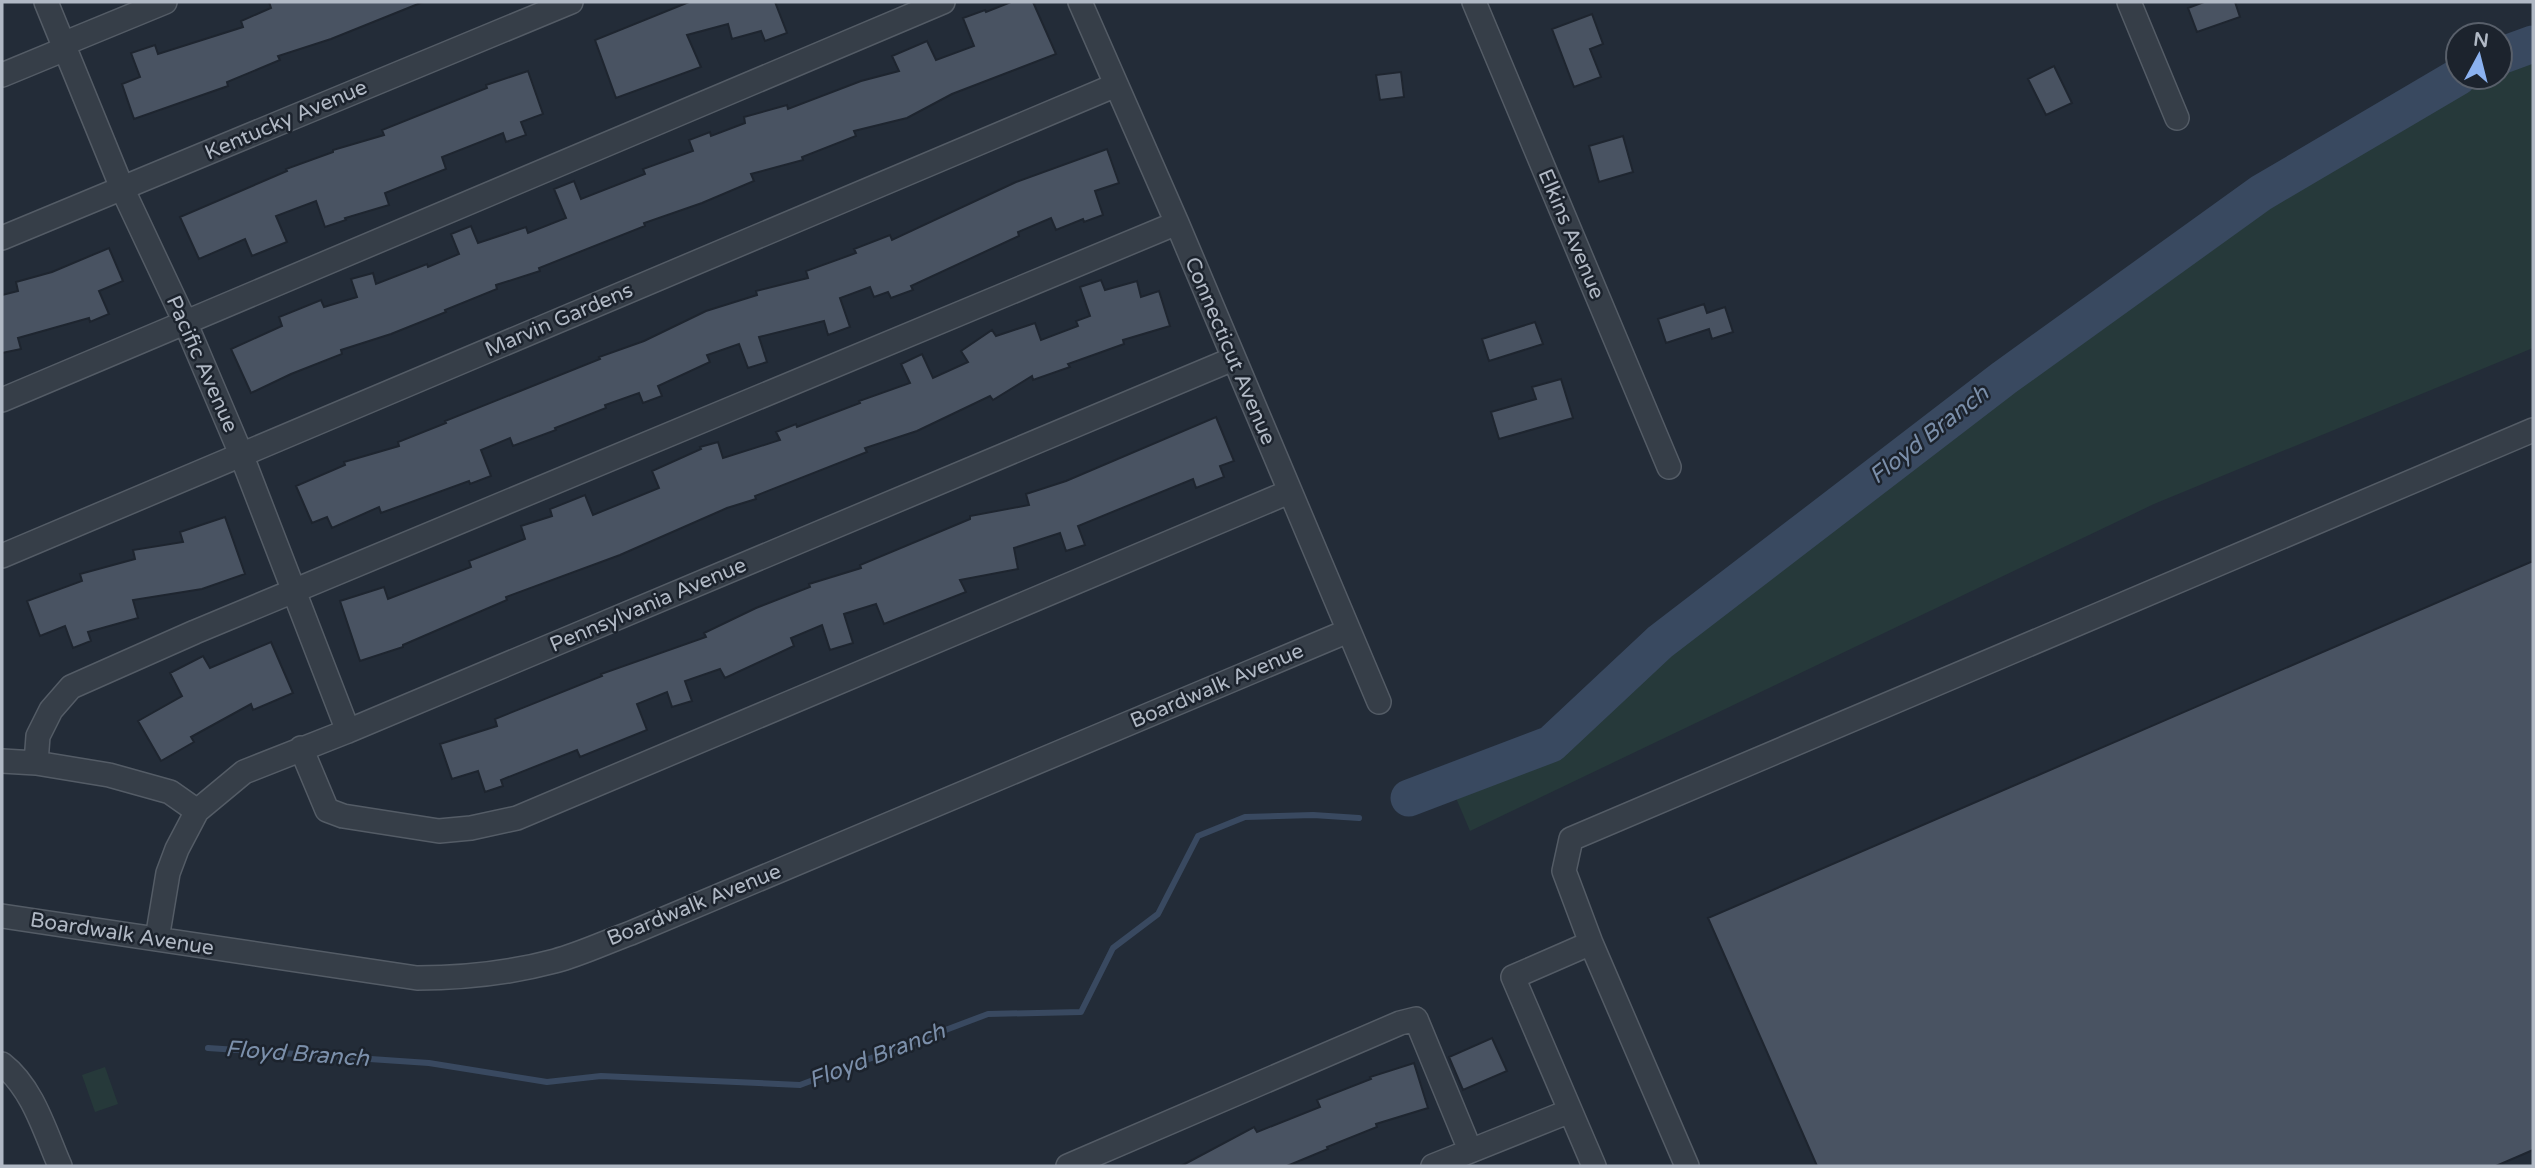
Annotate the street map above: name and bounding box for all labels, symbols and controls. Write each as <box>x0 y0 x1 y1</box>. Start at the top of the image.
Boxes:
north arrow <box>2444 21 2514 91</box>
text: N <box>2472 28 2490 52</box>
street label: Kentucky Avenue <box>201 74 371 165</box>
street label: Elkins Avenue <box>1532 165 1610 303</box>
street label: Connecticut Avenue <box>1179 253 1281 449</box>
street label: Marvin Gardens <box>481 278 637 362</box>
street label: Pacific Avenue <box>161 292 243 436</box>
water label: Floyd Branch <box>1864 379 1995 490</box>
street label: Pennsylvania Avenue <box>546 552 750 658</box>
street label: Boardwalk Avenue <box>1127 638 1307 734</box>
street label: Boardwalk Avenue <box>603 859 785 951</box>
street label: Boardwalk Avenue <box>28 907 216 961</box>
water label: Floyd Branch <box>805 1017 950 1095</box>
water label: Floyd Branch <box>224 1035 371 1073</box>

